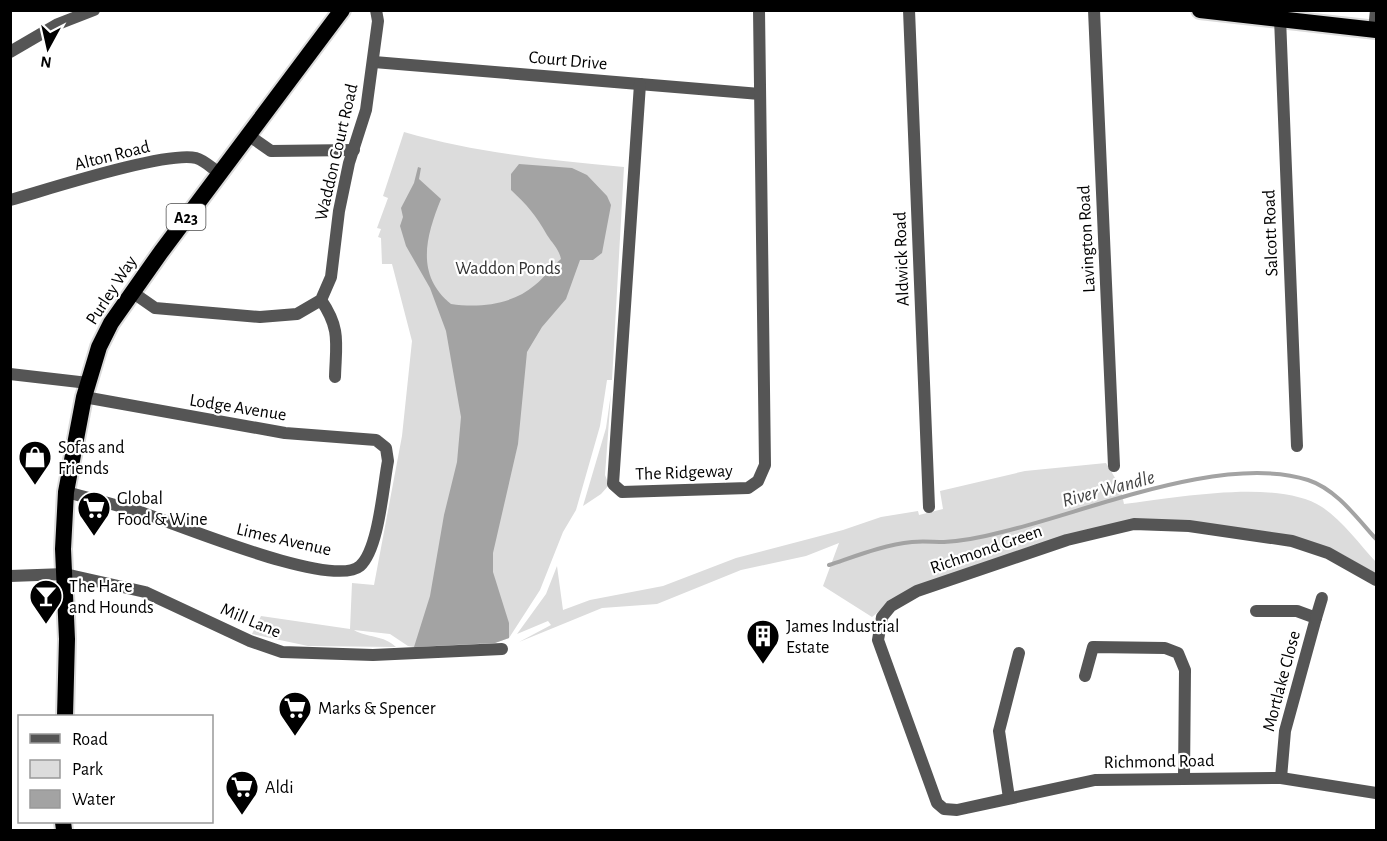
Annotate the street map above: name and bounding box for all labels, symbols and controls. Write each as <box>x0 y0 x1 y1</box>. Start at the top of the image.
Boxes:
north arrow <box>18 18 78 78</box>
street label: Court Drive <box>528 49 608 73</box>
text: N <box>39 53 53 71</box>
street label: Waddon Court Road <box>312 82 362 223</box>
street label: Alton Road <box>73 138 152 174</box>
street label: Lavington Road <box>1075 185 1099 293</box>
street label: Salcott Road <box>1260 189 1282 277</box>
road number: A23 <box>166 204 206 230</box>
street label: Aldwick Road <box>891 211 913 307</box>
street label: Purley Way <box>83 253 141 328</box>
park label: Waddon Ponds <box>455 260 561 278</box>
street label: Lodge Avenue <box>188 391 288 425</box>
shop icon: Sofas and Friends <box>17 439 53 486</box>
place label: Sofas and Friends <box>58 439 125 478</box>
street label: The Ridgeway <box>635 462 733 484</box>
water label: River Wandle <box>1060 467 1157 511</box>
supermarket icon: Global Food & Wine <box>76 490 112 537</box>
place label: Global Food & Wine <box>117 490 208 529</box>
street label: Limes Avenue <box>235 520 333 560</box>
street label: Richmond Green <box>928 522 1045 578</box>
bar icon: The Hare and Hounds <box>28 578 64 625</box>
place label: The Hare and Hounds <box>69 578 154 617</box>
street label: Mill Lane <box>218 600 283 642</box>
building icon: James Industrial Estate <box>745 618 781 665</box>
place label: James Industrial Estate <box>786 618 899 657</box>
street label: Mortlake Close <box>1260 629 1304 734</box>
supermarket icon: Marks & Spencer <box>277 690 313 737</box>
place label: Marks & Spencer <box>318 700 436 718</box>
legend <box>18 715 213 823</box>
text: Road <box>72 731 108 749</box>
street label: Richmond Road <box>1103 752 1215 772</box>
text: Park <box>72 761 104 779</box>
supermarket icon: Aldi <box>224 769 260 816</box>
place label: Aldi <box>265 779 294 797</box>
text: Water <box>72 791 115 809</box>

